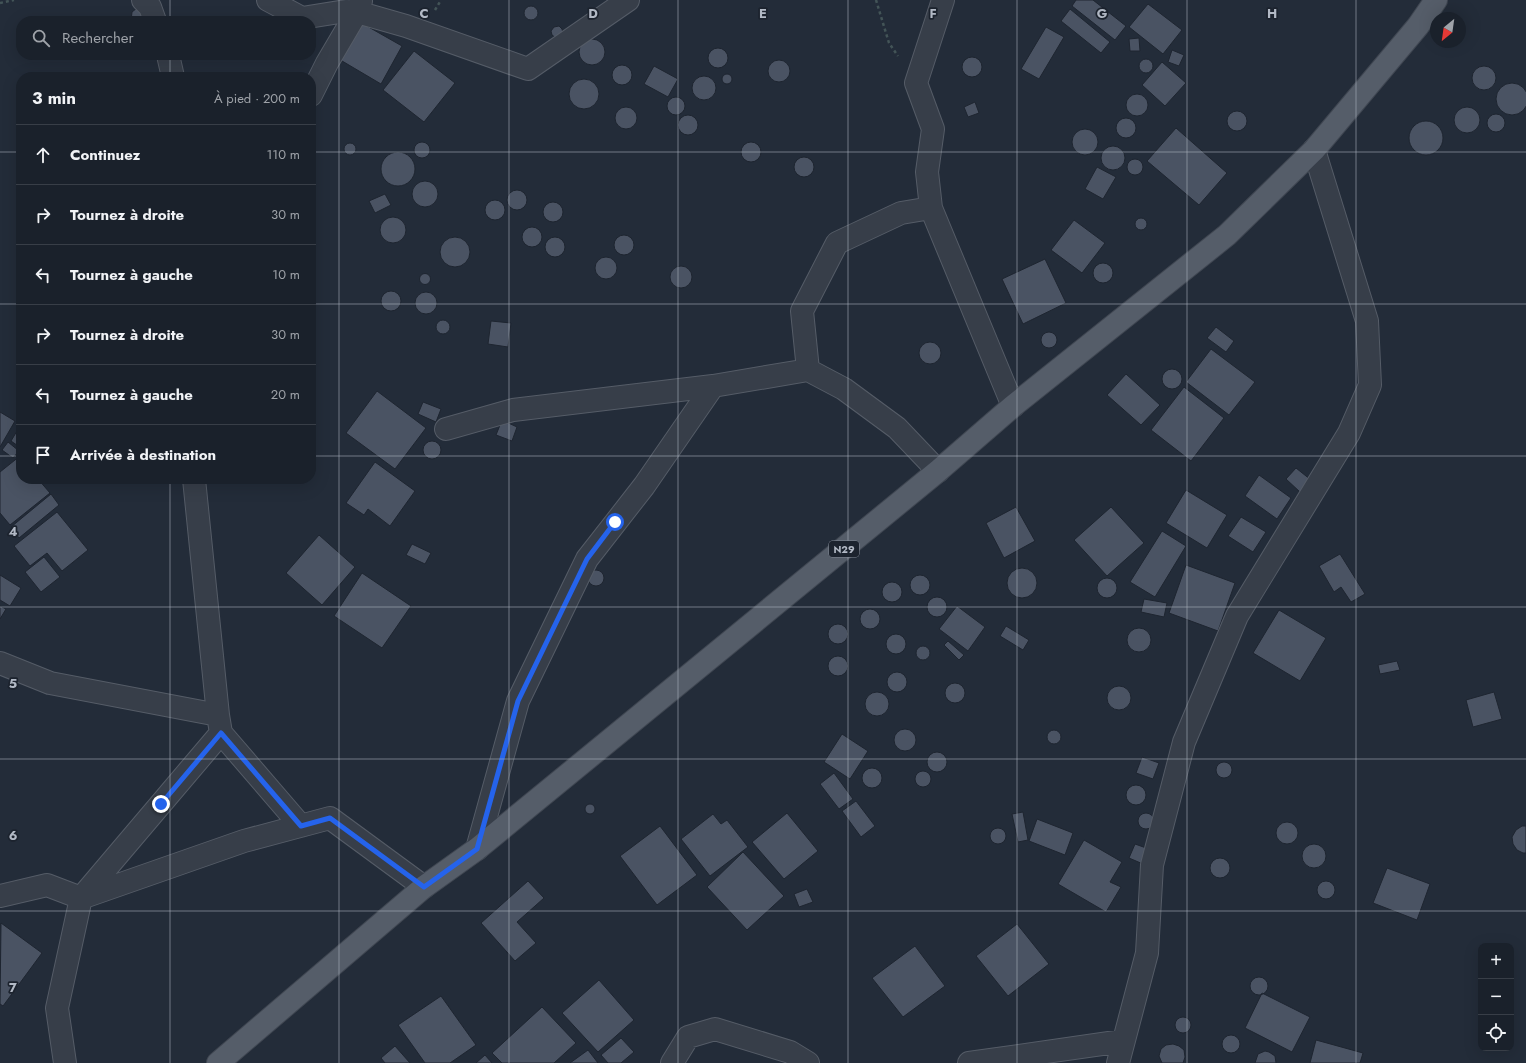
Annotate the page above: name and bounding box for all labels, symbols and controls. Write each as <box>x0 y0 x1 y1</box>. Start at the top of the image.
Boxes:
text: C <box>419 4 429 23</box>
text: D <box>588 4 598 23</box>
text: E <box>759 4 767 23</box>
text: F <box>929 4 937 23</box>
text: G <box>1097 4 1108 23</box>
text: H <box>1267 4 1277 23</box>
north arrow <box>1430 12 1466 48</box>
search box <box>16 16 316 60</box>
icon: search <box>30 27 52 49</box>
text: Rechercher <box>62 27 134 49</box>
text: 3 min <box>32 86 76 110</box>
text: À pied · 200 m <box>214 89 300 108</box>
icon: ahead <box>32 144 54 166</box>
text: Continuez <box>70 144 140 166</box>
text: 110 m <box>266 145 300 164</box>
icon: right <box>32 204 54 226</box>
text: Tournez à droite <box>70 204 184 226</box>
text: 30 m <box>271 205 300 224</box>
icon: left <box>32 264 54 286</box>
text: Tournez à gauche <box>70 264 193 286</box>
text: 10 m <box>272 265 300 284</box>
icon: right <box>32 324 54 346</box>
text: Tournez à droite <box>70 324 184 346</box>
text: 30 m <box>271 325 300 344</box>
icon: left <box>32 384 54 406</box>
text: Tournez à gauche <box>70 384 193 406</box>
text: 20 m <box>271 385 300 404</box>
icon: arrive <box>32 444 54 466</box>
text: Arrivée à destination <box>70 444 216 466</box>
route start <box>606 513 624 531</box>
text: 4 <box>8 522 18 541</box>
road number: N29 <box>829 541 859 557</box>
text: 5 <box>9 674 17 693</box>
route end <box>152 795 170 813</box>
text: 6 <box>9 826 18 845</box>
map controls <box>1478 943 1514 1051</box>
button: + <box>1478 943 1514 979</box>
text: 7 <box>9 978 17 997</box>
button: − <box>1478 979 1514 1015</box>
button: locate <box>1478 1015 1514 1051</box>

